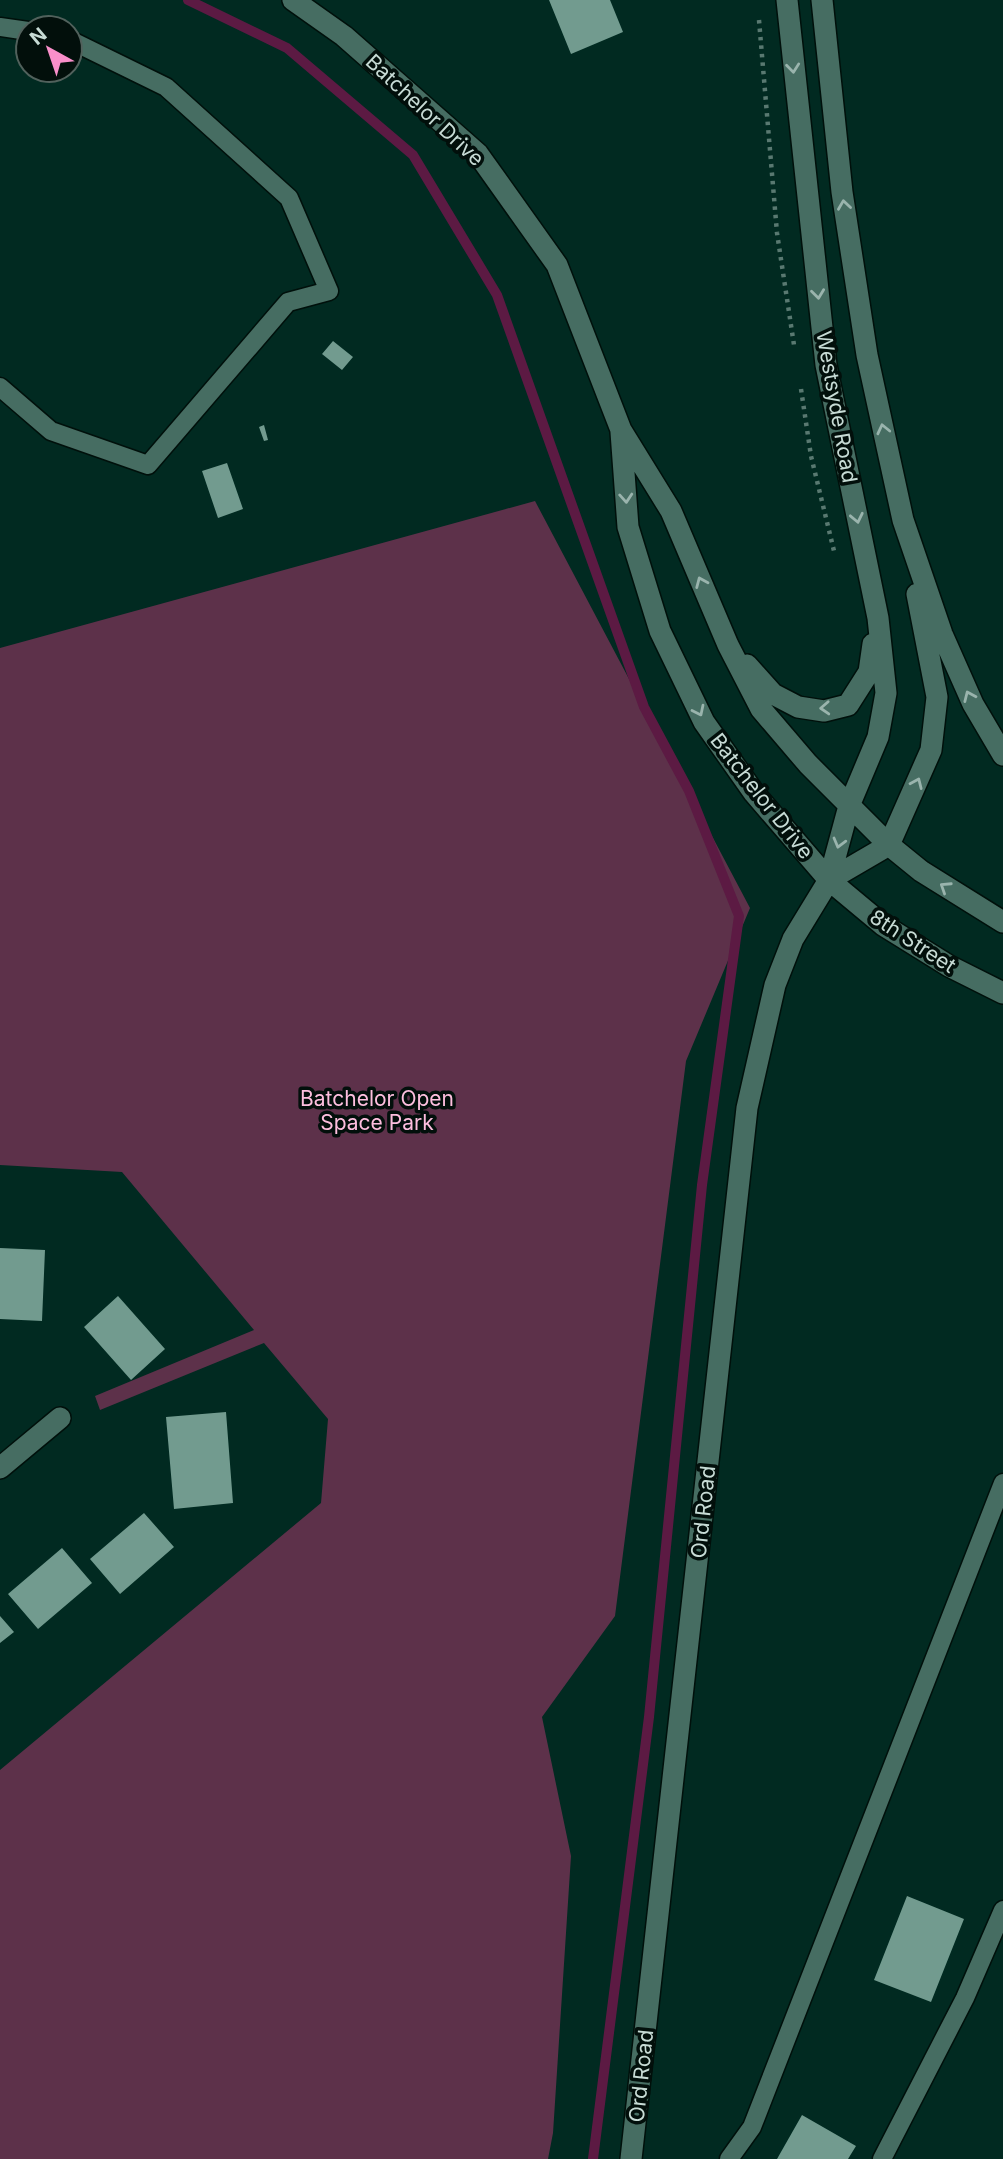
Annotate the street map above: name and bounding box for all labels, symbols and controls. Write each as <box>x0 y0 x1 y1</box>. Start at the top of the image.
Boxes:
north arrow <box>14 14 84 84</box>
text: N <box>25 23 51 50</box>
street label: Batchelor Drive <box>361 49 489 171</box>
one-way arrow <box>786 62 801 74</box>
one-way arrow <box>837 199 852 211</box>
one-way arrow <box>810 288 825 300</box>
street label: Westsyde Road <box>811 329 863 485</box>
one-way arrow <box>877 423 891 435</box>
one-way arrow <box>618 493 633 504</box>
one-way arrow <box>849 512 864 524</box>
one-way arrow <box>695 577 709 589</box>
one-way arrow <box>963 690 977 703</box>
one-way arrow <box>819 701 830 716</box>
one-way arrow <box>690 704 704 716</box>
street label: Batchelor Drive <box>705 728 819 864</box>
one-way arrow <box>909 778 923 790</box>
one-way arrow <box>833 837 847 849</box>
one-way arrow <box>939 882 952 895</box>
street label: 8th Street <box>865 904 961 978</box>
park label: Batchelor Open Space Park <box>300 1086 454 1135</box>
street label: Ord Road <box>686 1464 720 1560</box>
street label: Ord Road <box>624 2028 658 2124</box>

